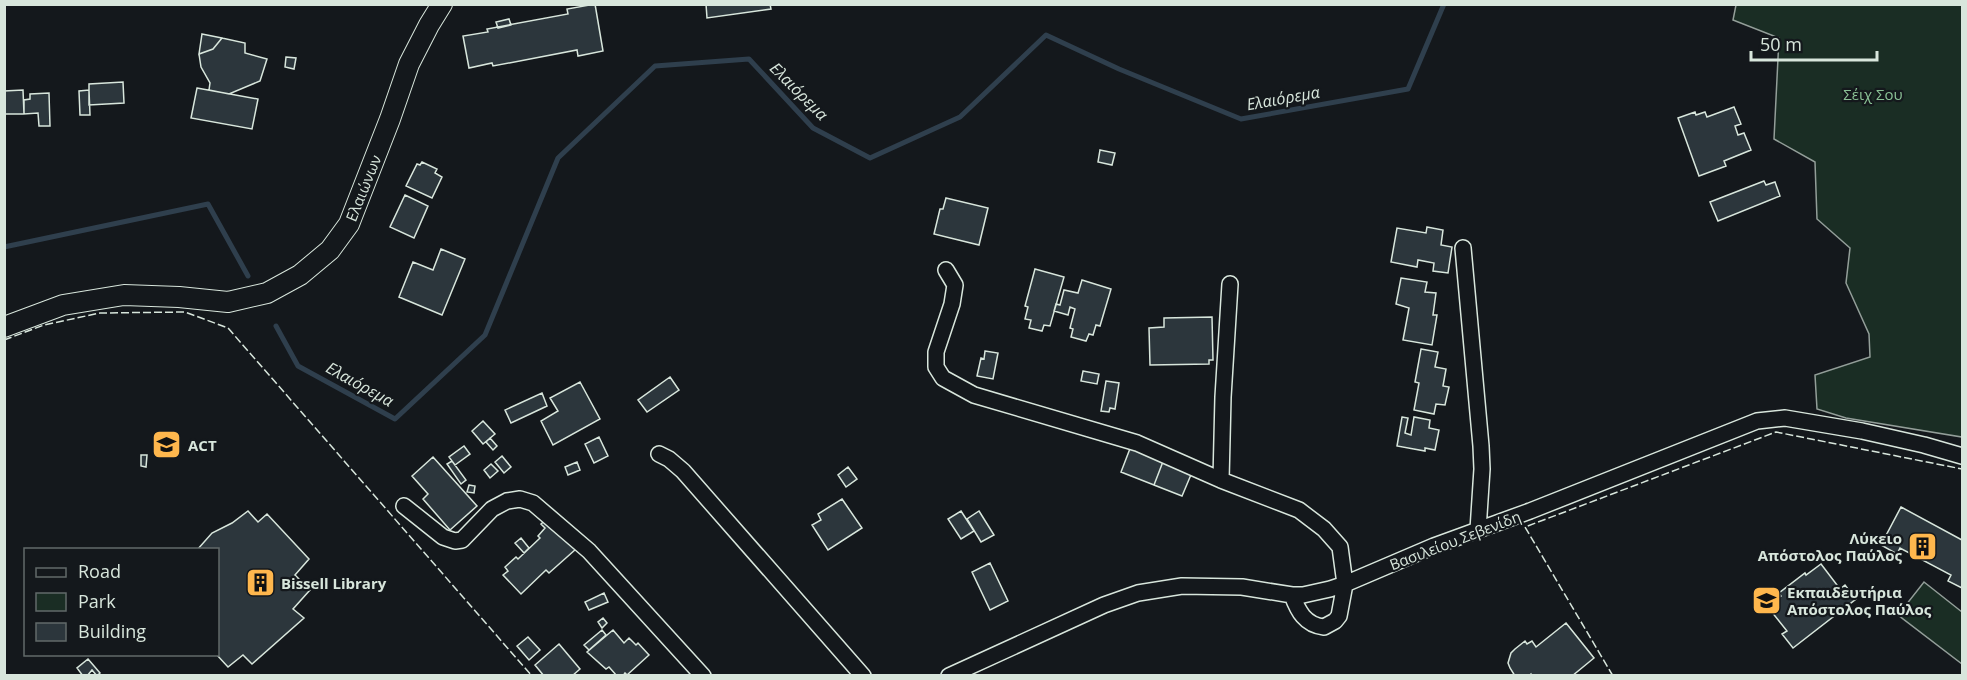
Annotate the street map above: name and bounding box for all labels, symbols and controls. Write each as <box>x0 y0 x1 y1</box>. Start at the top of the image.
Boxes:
scale bar <box>1751 24 1877 62</box>
text: 50 m <box>1760 32 1802 56</box>
water label: Ελαιόρεμα <box>765 57 834 126</box>
water label: Ελαιόρεμα <box>1245 81 1322 115</box>
park label: Σέιχ Σου <box>1843 84 1903 104</box>
street label: Ελαιώνων <box>341 152 385 224</box>
water label: Ελαιόρεμα <box>322 356 398 412</box>
school or university icon: ACT <box>151 429 183 461</box>
place label: ACT <box>188 435 217 455</box>
street label: Βασιλείου Σεβενίδη <box>1386 506 1524 574</box>
place label: Λύκειο Απόστολος Παύλος <box>1758 528 1903 565</box>
building icon: Λύκειο Απόστολος Παύλος <box>1907 531 1939 563</box>
legend <box>24 548 219 656</box>
text: Road <box>78 559 121 583</box>
building icon: Bissell Library <box>244 567 276 599</box>
place label: Bissell Library <box>281 573 387 593</box>
place label: Εκπαιδευτήρια Απόστολος Παύλος <box>1787 582 1932 619</box>
school or university icon: Εκπαιδευτήρια Απόστολος Παύλος <box>1750 585 1782 617</box>
text: Park <box>78 589 116 613</box>
text: Building <box>78 619 146 643</box>

